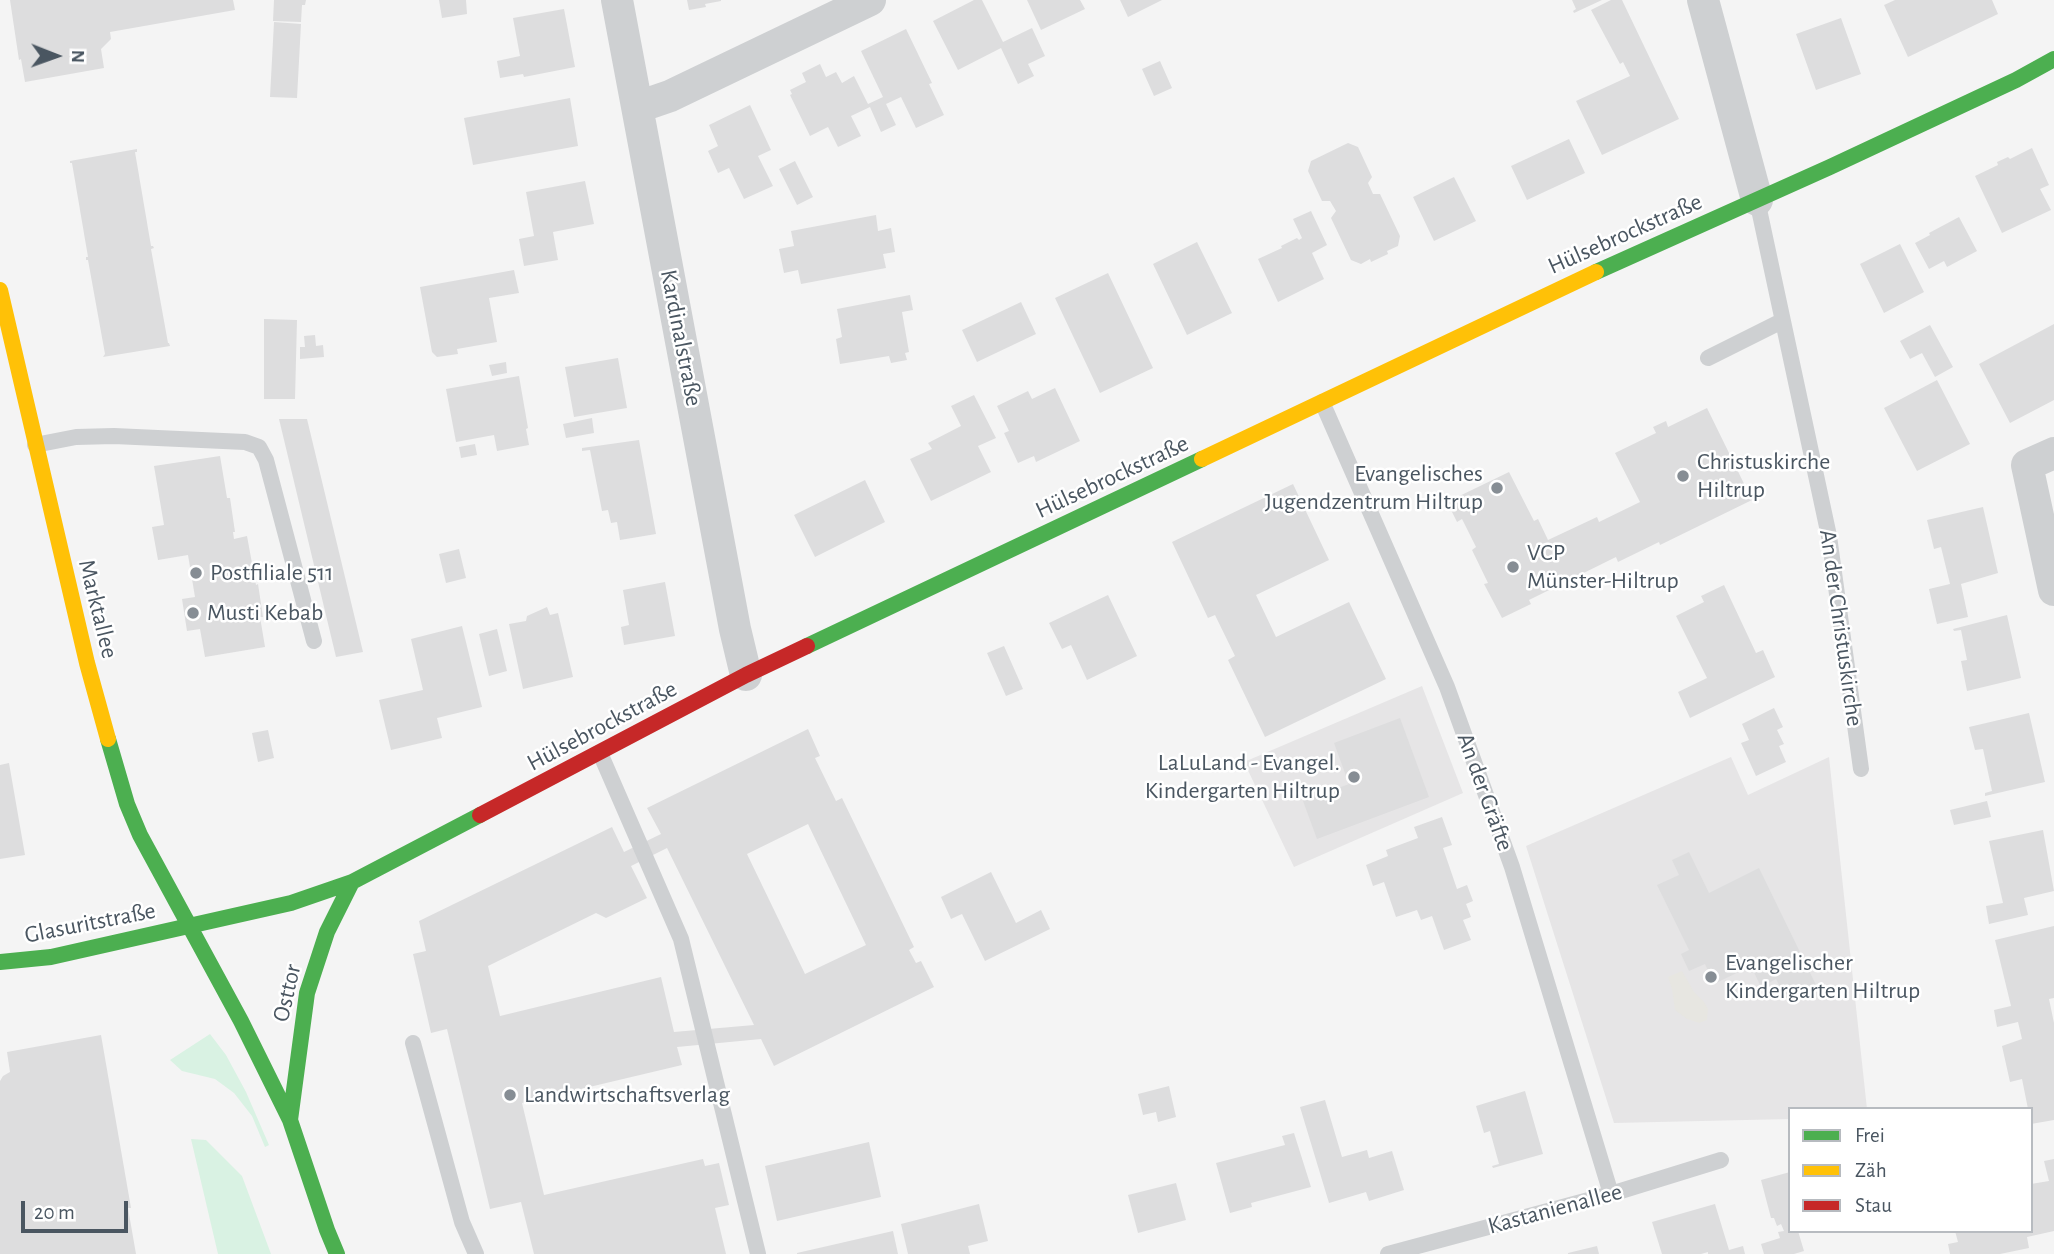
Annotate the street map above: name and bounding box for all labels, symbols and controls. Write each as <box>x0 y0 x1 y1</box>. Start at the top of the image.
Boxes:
north arrow <box>21 21 91 91</box>
text: N <box>68 50 87 63</box>
street label: Hülsebrockstraße <box>1544 187 1706 281</box>
street label: Kardinalstraße <box>654 267 708 409</box>
street label: Hülsebrockstraße <box>1031 429 1193 525</box>
place label: Christuskirche Hiltrup <box>1697 448 1830 504</box>
place label: Evangelisches Jugendzentrum Hiltrup <box>1264 460 1483 516</box>
marker: Christuskirche Hiltrup <box>1675 468 1691 484</box>
marker: Evangelisches Jugendzentrum Hiltrup <box>1489 480 1505 496</box>
street label: An der Christuskirche <box>1813 528 1869 728</box>
place label: VCP Münster-Hiltrup <box>1527 539 1679 595</box>
street label: Marktallee <box>72 557 124 661</box>
place label: Postfiliale 511 <box>210 559 333 587</box>
marker: VCP Münster-Hiltrup <box>1505 559 1521 575</box>
marker: Postfiliale 511 <box>188 565 204 581</box>
place label: Musti Kebab <box>207 599 323 627</box>
marker: Musti Kebab <box>185 605 201 621</box>
street label: Hülsebrockstraße <box>522 674 682 778</box>
street label: An der Gräfte <box>1450 729 1520 855</box>
place label: LaLuLand - Evangel. Kindergarten Hiltrup <box>1145 749 1340 805</box>
marker: LaLuLand - Evangel. Kindergarten Hiltrup <box>1346 769 1362 785</box>
street label: Glasuritstraße <box>22 896 158 950</box>
place label: Evangelischer Kindergarten Hiltrup <box>1725 949 1920 1005</box>
street label: Osttor <box>266 961 308 1025</box>
marker: Evangelischer Kindergarten Hiltrup <box>1703 969 1719 985</box>
place label: Landwirtschaftsverlag <box>524 1081 730 1109</box>
marker: Landwirtschaftsverlag <box>502 1087 518 1103</box>
legend <box>1788 1107 2033 1233</box>
text: Frei <box>1855 1125 1885 1146</box>
text: Zäh <box>1855 1160 1887 1181</box>
street label: Kastanienallee <box>1485 1177 1625 1241</box>
scale bar <box>24 1188 131 1232</box>
text: Stau <box>1855 1195 1892 1216</box>
text: 20 m <box>34 1202 75 1223</box>

